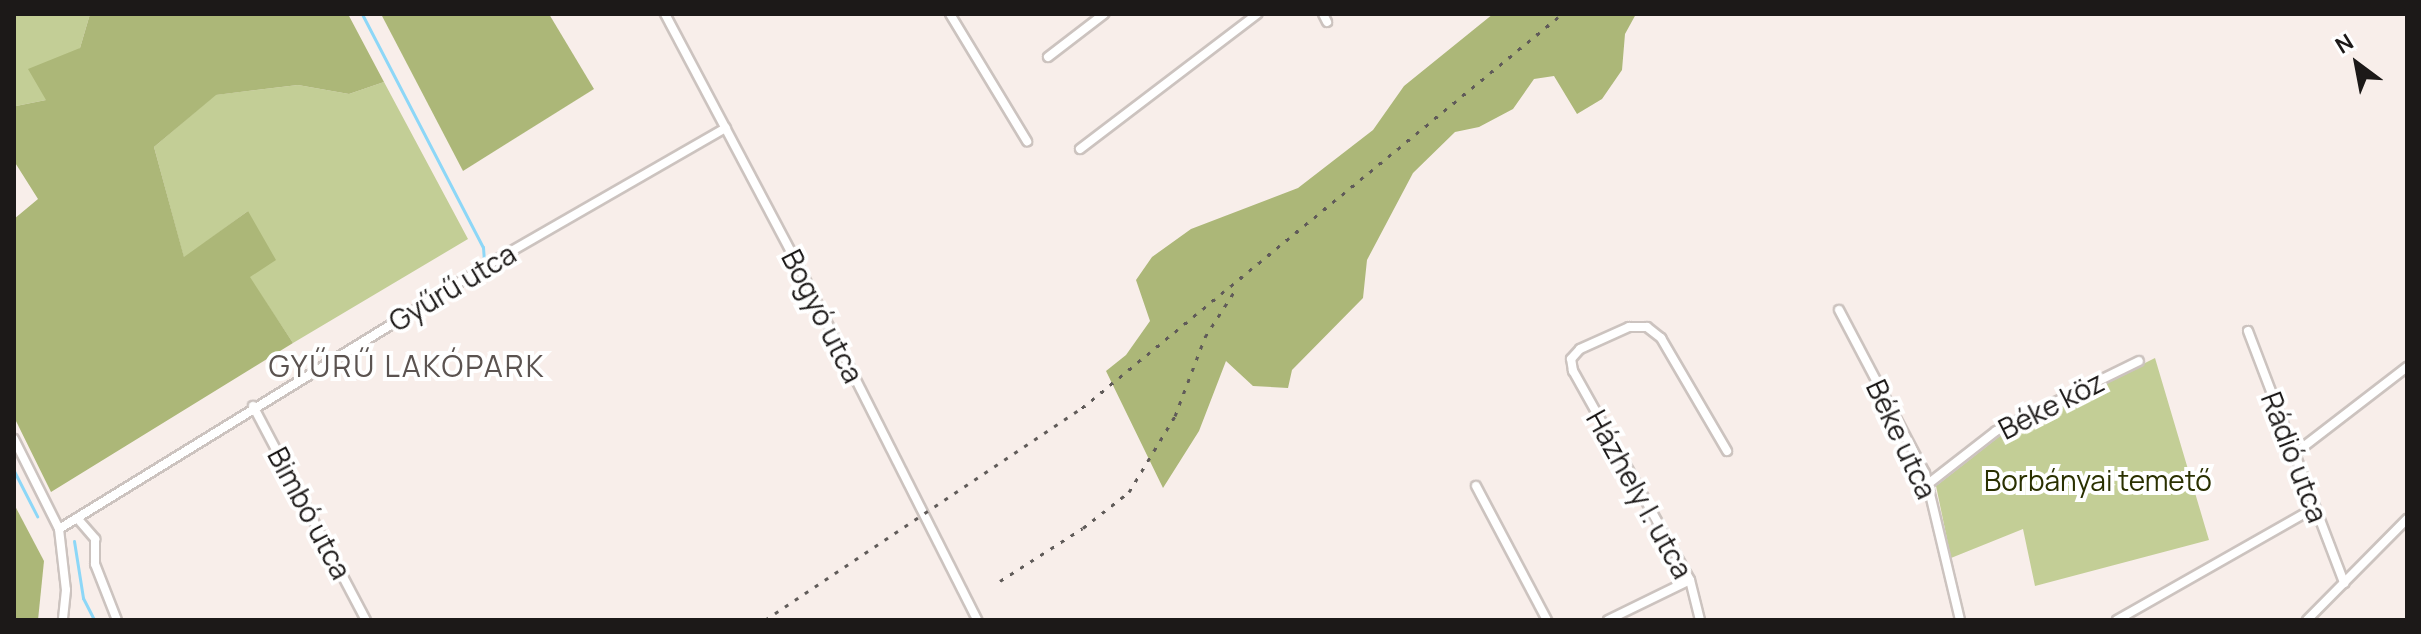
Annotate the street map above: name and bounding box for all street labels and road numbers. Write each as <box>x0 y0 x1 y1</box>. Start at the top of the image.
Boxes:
street label: Gyűrű utca <box>383 236 521 338</box>
street label: Bogyó utca <box>775 244 871 388</box>
street label: Béke köz <box>1993 364 2109 446</box>
street label: Béke utca <box>1860 374 1944 504</box>
street label: Rádió utca <box>2255 387 2335 527</box>
street label: Házhely I. utca <box>1580 404 1700 584</box>
street label: Bimbó utca <box>261 441 359 585</box>

